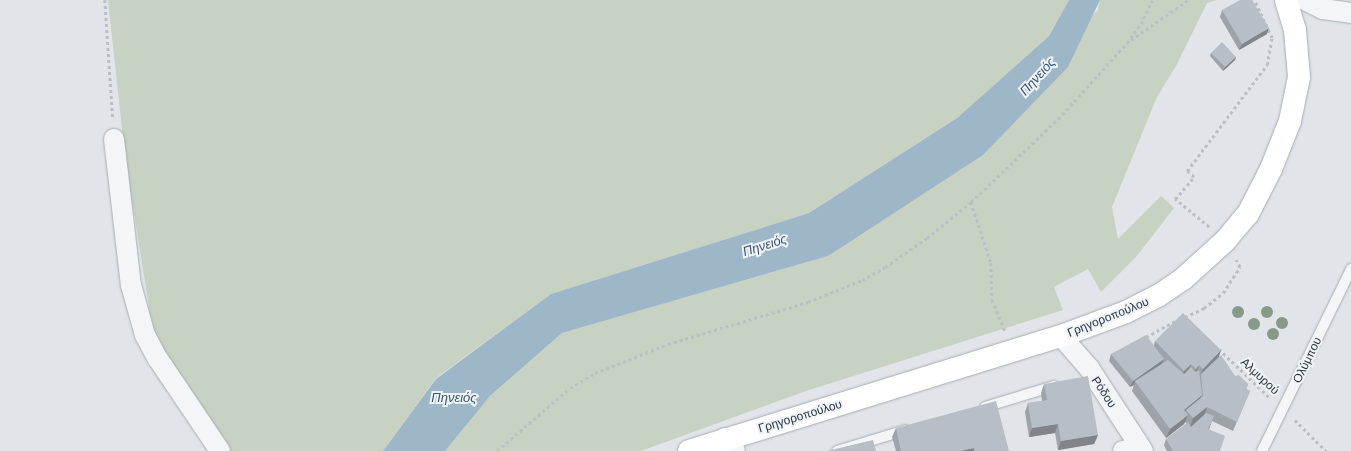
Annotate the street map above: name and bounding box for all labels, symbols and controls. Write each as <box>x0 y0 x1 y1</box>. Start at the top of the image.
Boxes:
water label: Πηνειός <box>1017 55 1059 99</box>
water label: Πηνειός <box>741 232 789 260</box>
street label: Γρηγοροπούλου <box>1065 294 1151 340</box>
street label: Ολύμπου <box>1290 335 1324 385</box>
street label: Αλμυρού <box>1238 355 1282 397</box>
street label: Ρόδου <box>1088 374 1120 410</box>
water label: Πηνειός <box>431 390 477 406</box>
street label: Γρηγοροπούλου <box>757 396 843 436</box>

